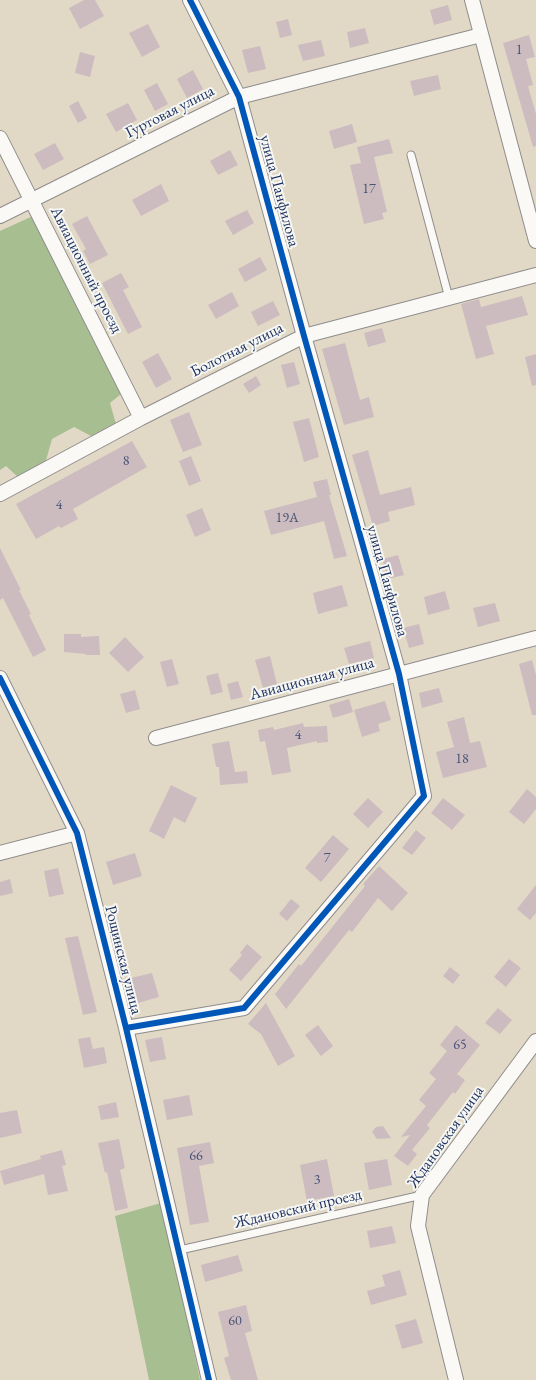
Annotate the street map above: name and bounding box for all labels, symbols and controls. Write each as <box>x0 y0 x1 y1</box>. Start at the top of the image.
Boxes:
house number: 1 <box>516 42 522 58</box>
street label: Гуртовая улица <box>122 81 218 143</box>
street label: улица Панфилова <box>255 133 303 249</box>
house number: 17 <box>362 181 376 197</box>
street label: Авиационный проезд <box>46 204 126 336</box>
street label: Болотная улица <box>187 318 287 382</box>
house number: 8 <box>123 453 129 469</box>
house number: 4 <box>56 497 62 513</box>
house number: 19А <box>275 510 299 526</box>
street label: улица Панфилова <box>362 523 412 639</box>
street label: Авиационная улица <box>248 653 376 705</box>
house number: 4 <box>295 727 301 743</box>
house number: 18 <box>455 751 469 767</box>
house number: 7 <box>324 850 330 866</box>
street label: Рощинская улица <box>100 904 146 1016</box>
house number: 65 <box>453 1037 467 1053</box>
street label: Ждановская улица <box>404 1082 488 1192</box>
house number: 66 <box>189 1148 203 1164</box>
house number: 3 <box>314 1172 320 1188</box>
street label: Ждановский проезд <box>232 1185 364 1233</box>
house number: 60 <box>228 1313 242 1329</box>

